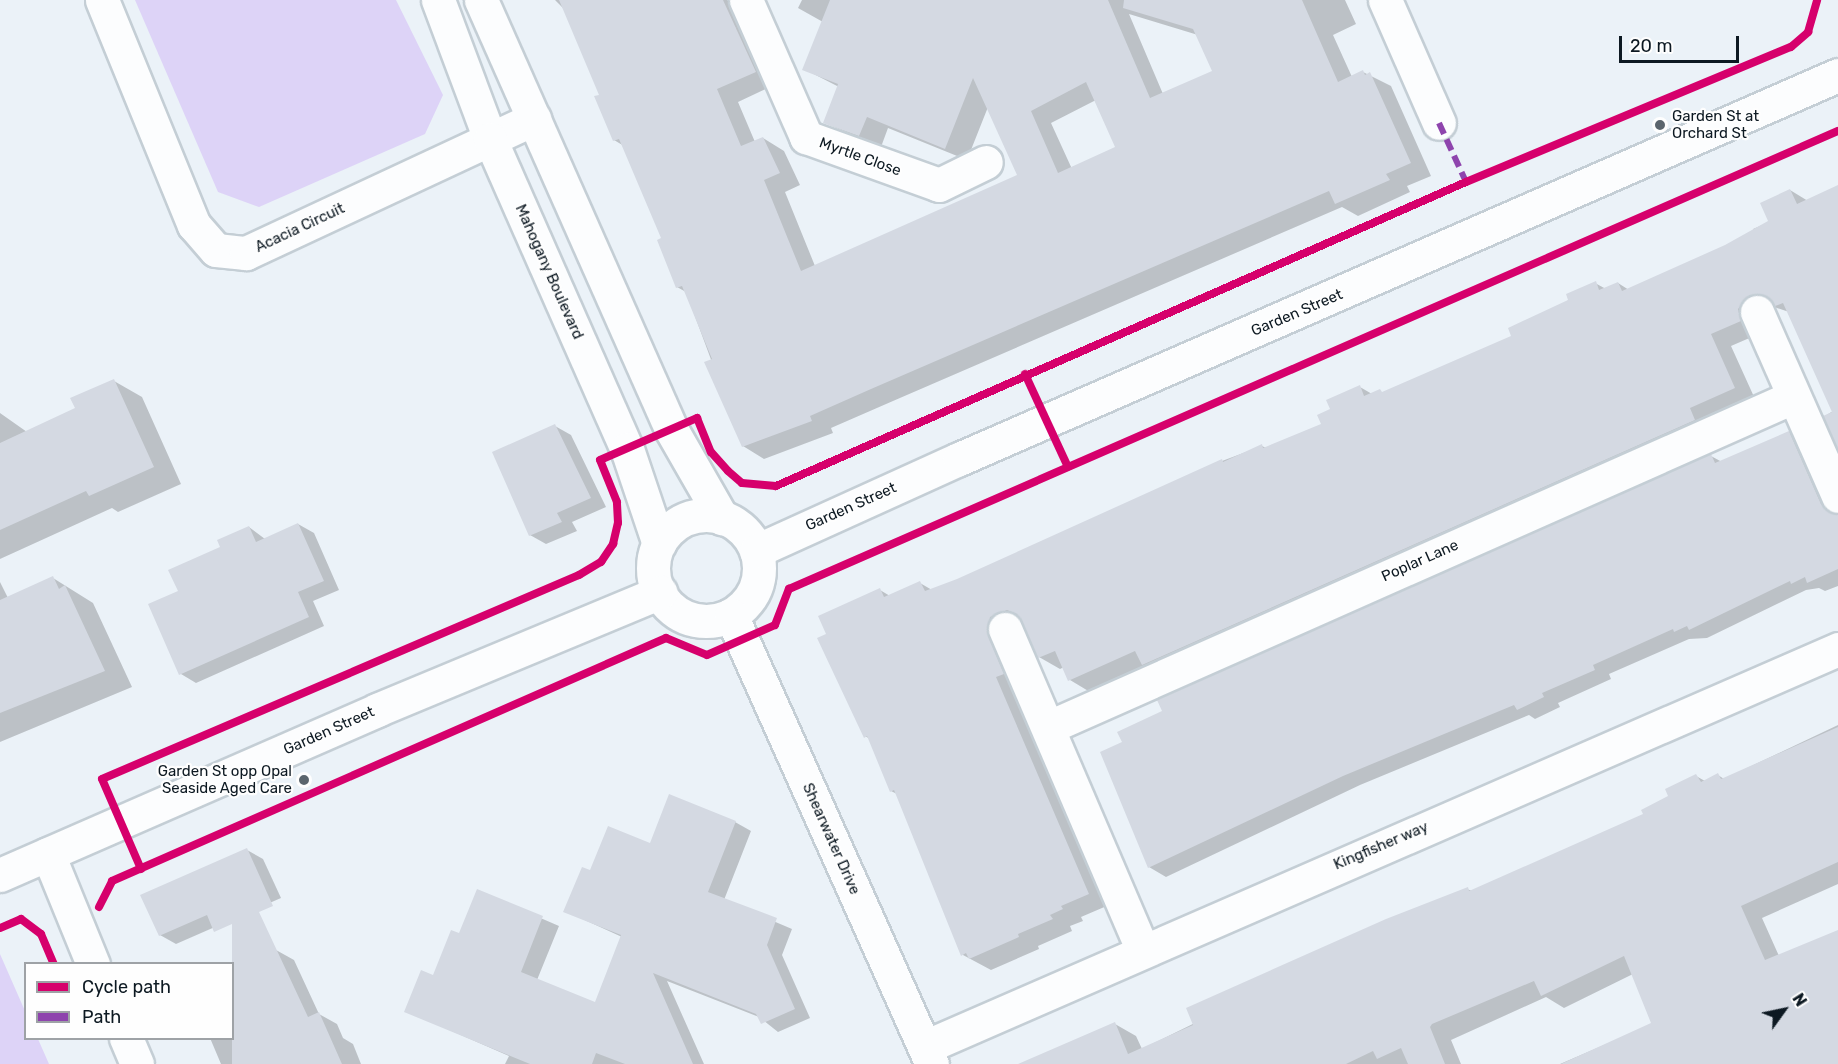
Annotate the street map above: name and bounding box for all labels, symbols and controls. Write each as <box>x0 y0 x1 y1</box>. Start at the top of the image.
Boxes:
scale bar <box>1622 24 1742 62</box>
text: 20 m <box>1630 35 1672 57</box>
place label: Garden St at Orchard St <box>1672 107 1759 142</box>
marker: Garden St at Orchard St <box>1653 118 1667 132</box>
street label: Myrtle Close <box>817 134 903 180</box>
street label: Acacia Circuit <box>253 199 347 257</box>
street label: Mahogany Boulevard <box>511 202 587 342</box>
street label: Garden Street <box>1249 286 1345 340</box>
street label: Garden Street <box>803 479 899 535</box>
street label: Poplar Lane <box>1379 536 1461 586</box>
street label: Garden Street <box>281 703 377 759</box>
place label: Garden St opp Opal Seaside Aged Care <box>158 762 292 797</box>
marker: Garden St opp Opal Seaside Aged Care <box>297 773 311 787</box>
street label: Shearwater Drive <box>798 780 864 898</box>
street label: Kingfisher way <box>1331 818 1431 874</box>
legend <box>24 962 234 1040</box>
text: Cycle path <box>82 976 171 998</box>
north arrow <box>1754 980 1814 1040</box>
text: N <box>1788 990 1811 1010</box>
text: Path <box>82 1006 121 1028</box>

